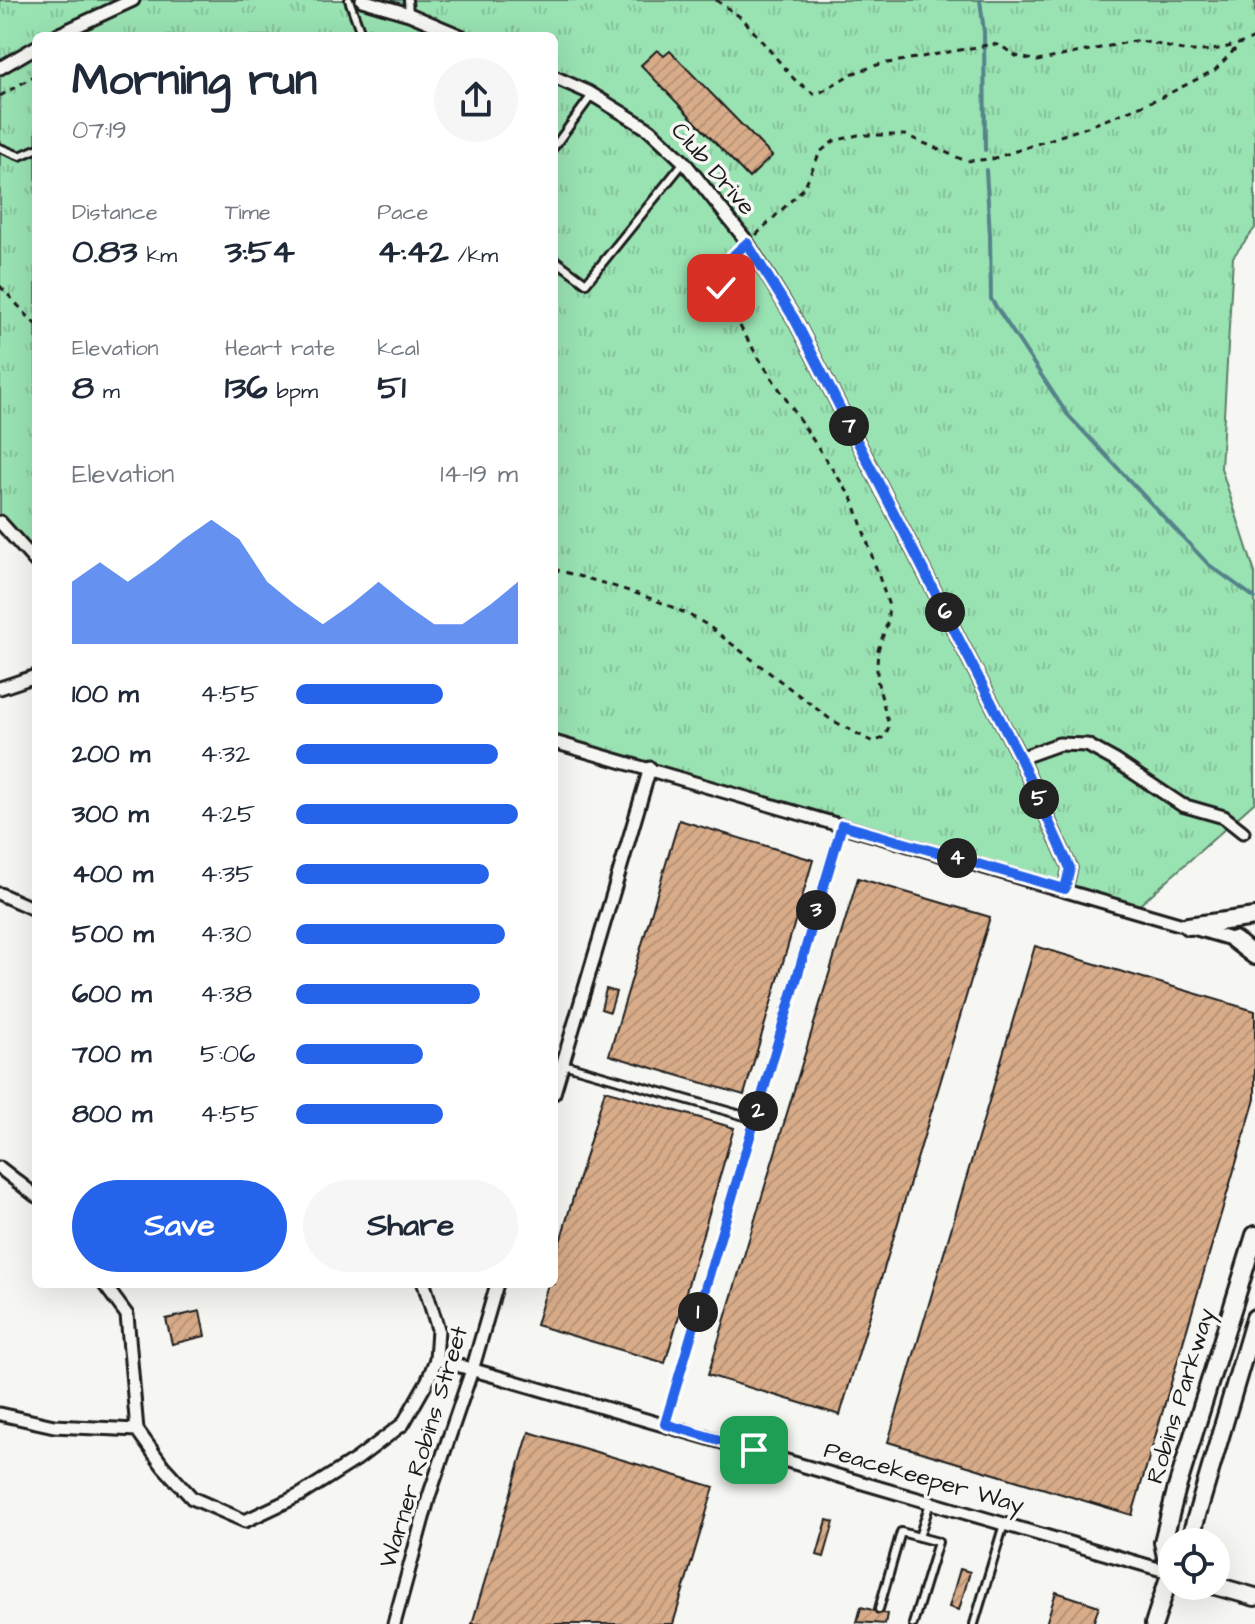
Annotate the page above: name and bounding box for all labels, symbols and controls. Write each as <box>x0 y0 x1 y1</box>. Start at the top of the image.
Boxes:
text: Morning run <box>72 51 317 112</box>
button: share <box>434 58 518 142</box>
text: 07:19 <box>72 112 127 148</box>
street label: Club Drive <box>663 115 763 223</box>
text: Distance <box>72 197 158 228</box>
text: Time <box>225 197 271 228</box>
text: Pace <box>377 197 428 228</box>
text: 0.83 <box>72 228 138 276</box>
text: 3:54 <box>225 228 295 276</box>
text: 4:42 <box>377 228 449 276</box>
text: km <box>138 240 177 271</box>
text: /km <box>449 240 498 271</box>
pin <box>687 254 755 322</box>
icon: check <box>699 266 743 310</box>
text: Elevation <box>72 333 159 364</box>
text: Heart rate <box>225 333 335 364</box>
text: kcal <box>377 333 419 364</box>
text: 8 <box>72 364 94 412</box>
text: 136 <box>225 364 268 412</box>
text: 51 <box>377 364 406 412</box>
text: m <box>94 376 120 407</box>
text: bpm <box>268 376 318 407</box>
pin: 7 <box>829 406 869 446</box>
text: 7 <box>842 410 856 441</box>
text: Elevation <box>72 456 174 492</box>
text: 14–19 m <box>440 456 518 492</box>
pin: 6 <box>925 592 965 632</box>
text: 6 <box>938 596 952 627</box>
text: 100 m <box>72 676 139 712</box>
text: 4:55 <box>200 676 259 712</box>
text: 200 m <box>72 736 150 772</box>
text: 4:32 <box>200 736 250 772</box>
pin: 5 <box>1019 779 1059 819</box>
text: 5 <box>1031 783 1047 814</box>
text: 300 m <box>72 796 149 832</box>
text: 4:25 <box>200 796 255 832</box>
pin: 4 <box>937 838 977 878</box>
text: 4 <box>950 842 964 873</box>
text: 400 m <box>72 856 153 892</box>
text: 4:35 <box>200 856 254 892</box>
pin: 3 <box>796 890 836 930</box>
text: 3 <box>810 894 822 925</box>
text: 500 m <box>72 916 154 952</box>
text: 4:30 <box>200 916 252 952</box>
text: 600 m <box>72 976 152 1012</box>
text: 4:38 <box>200 976 252 1012</box>
text: 700 m <box>72 1036 151 1072</box>
text: 5:06 <box>200 1036 255 1072</box>
pin: 2 <box>738 1091 778 1131</box>
text: 2 <box>752 1095 764 1126</box>
text: 800 m <box>72 1096 152 1132</box>
text: 4:55 <box>200 1096 259 1132</box>
button: Save <box>72 1180 287 1272</box>
button: Share <box>303 1180 518 1272</box>
pin: 1 <box>678 1292 718 1332</box>
text: 1 <box>697 1296 699 1327</box>
street label: Robins Parkway <box>1138 1304 1225 1488</box>
street label: Warner Robins Street <box>371 1322 477 1572</box>
pin <box>720 1416 788 1484</box>
icon: arrive <box>732 1428 776 1472</box>
street label: Peacekeeper Way <box>820 1433 1028 1524</box>
map controls <box>1158 1528 1230 1600</box>
button: locate <box>1158 1528 1230 1600</box>

